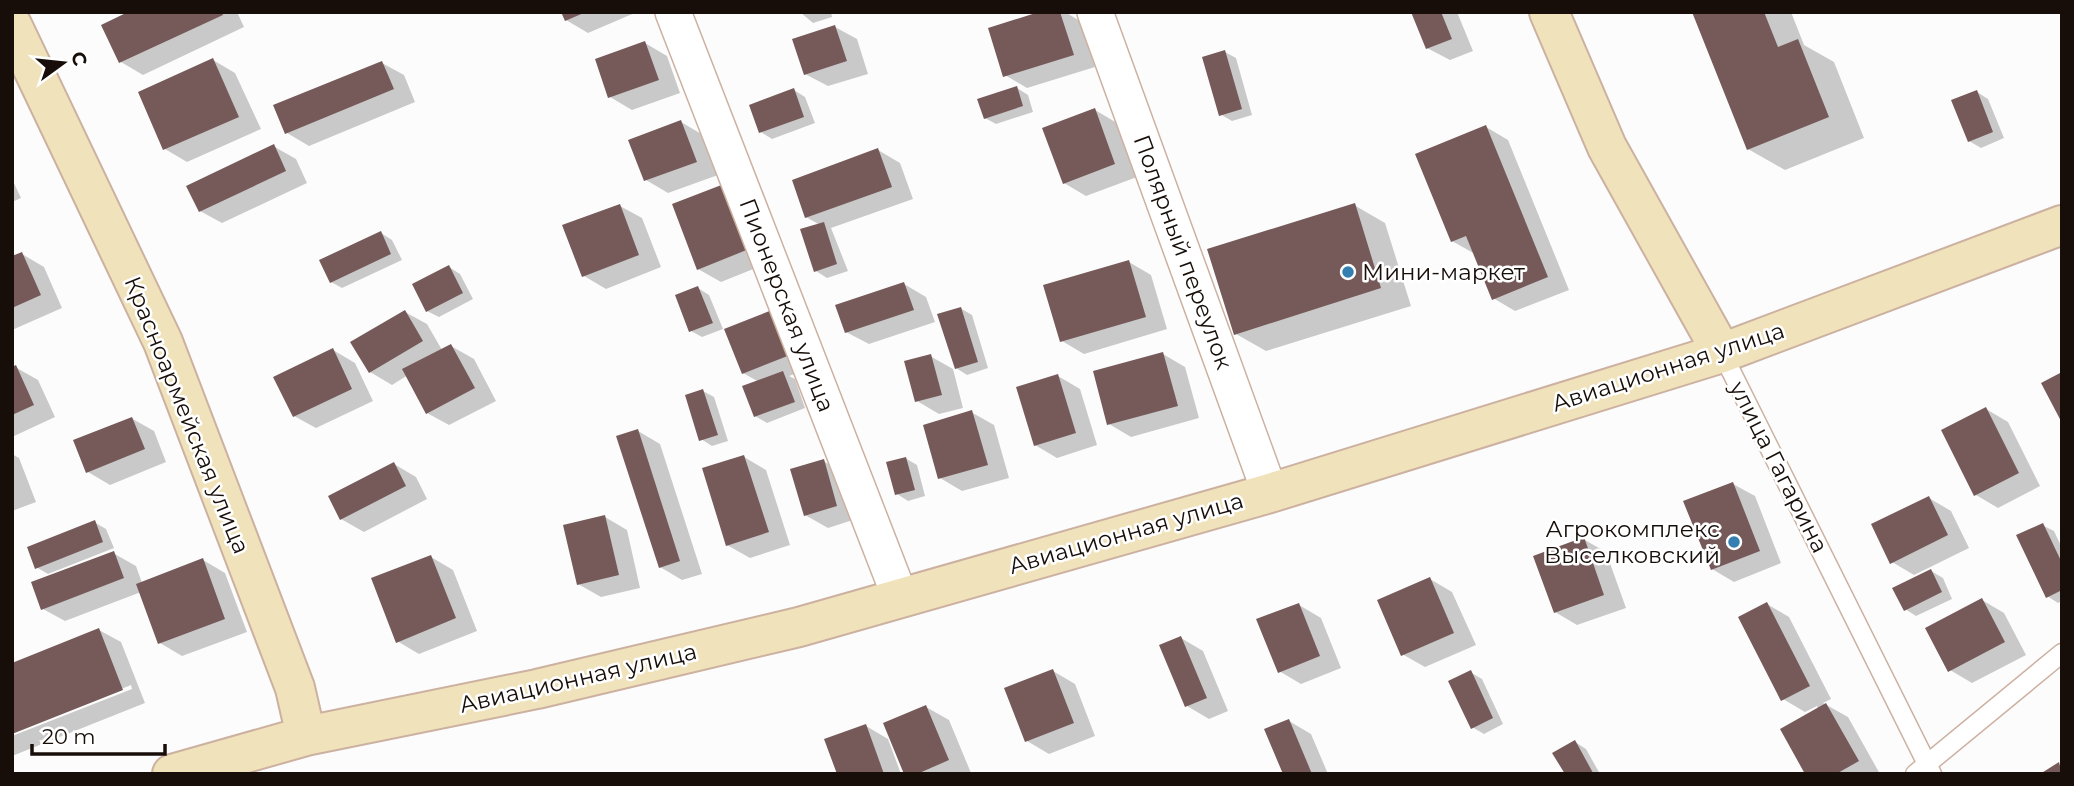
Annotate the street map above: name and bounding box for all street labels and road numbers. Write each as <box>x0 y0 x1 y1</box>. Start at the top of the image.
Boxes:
street label: Полярный переулок <box>1128 131 1239 374</box>
street label: Пионерская улица <box>733 194 841 416</box>
street label: Красноармейская улица <box>118 272 256 558</box>
street label: Авиационная улица <box>1548 316 1788 418</box>
street label: улица Гагарина <box>1723 376 1834 557</box>
street label: Авиационная улица <box>1005 486 1247 580</box>
street label: Авиационная улица <box>457 637 699 719</box>

